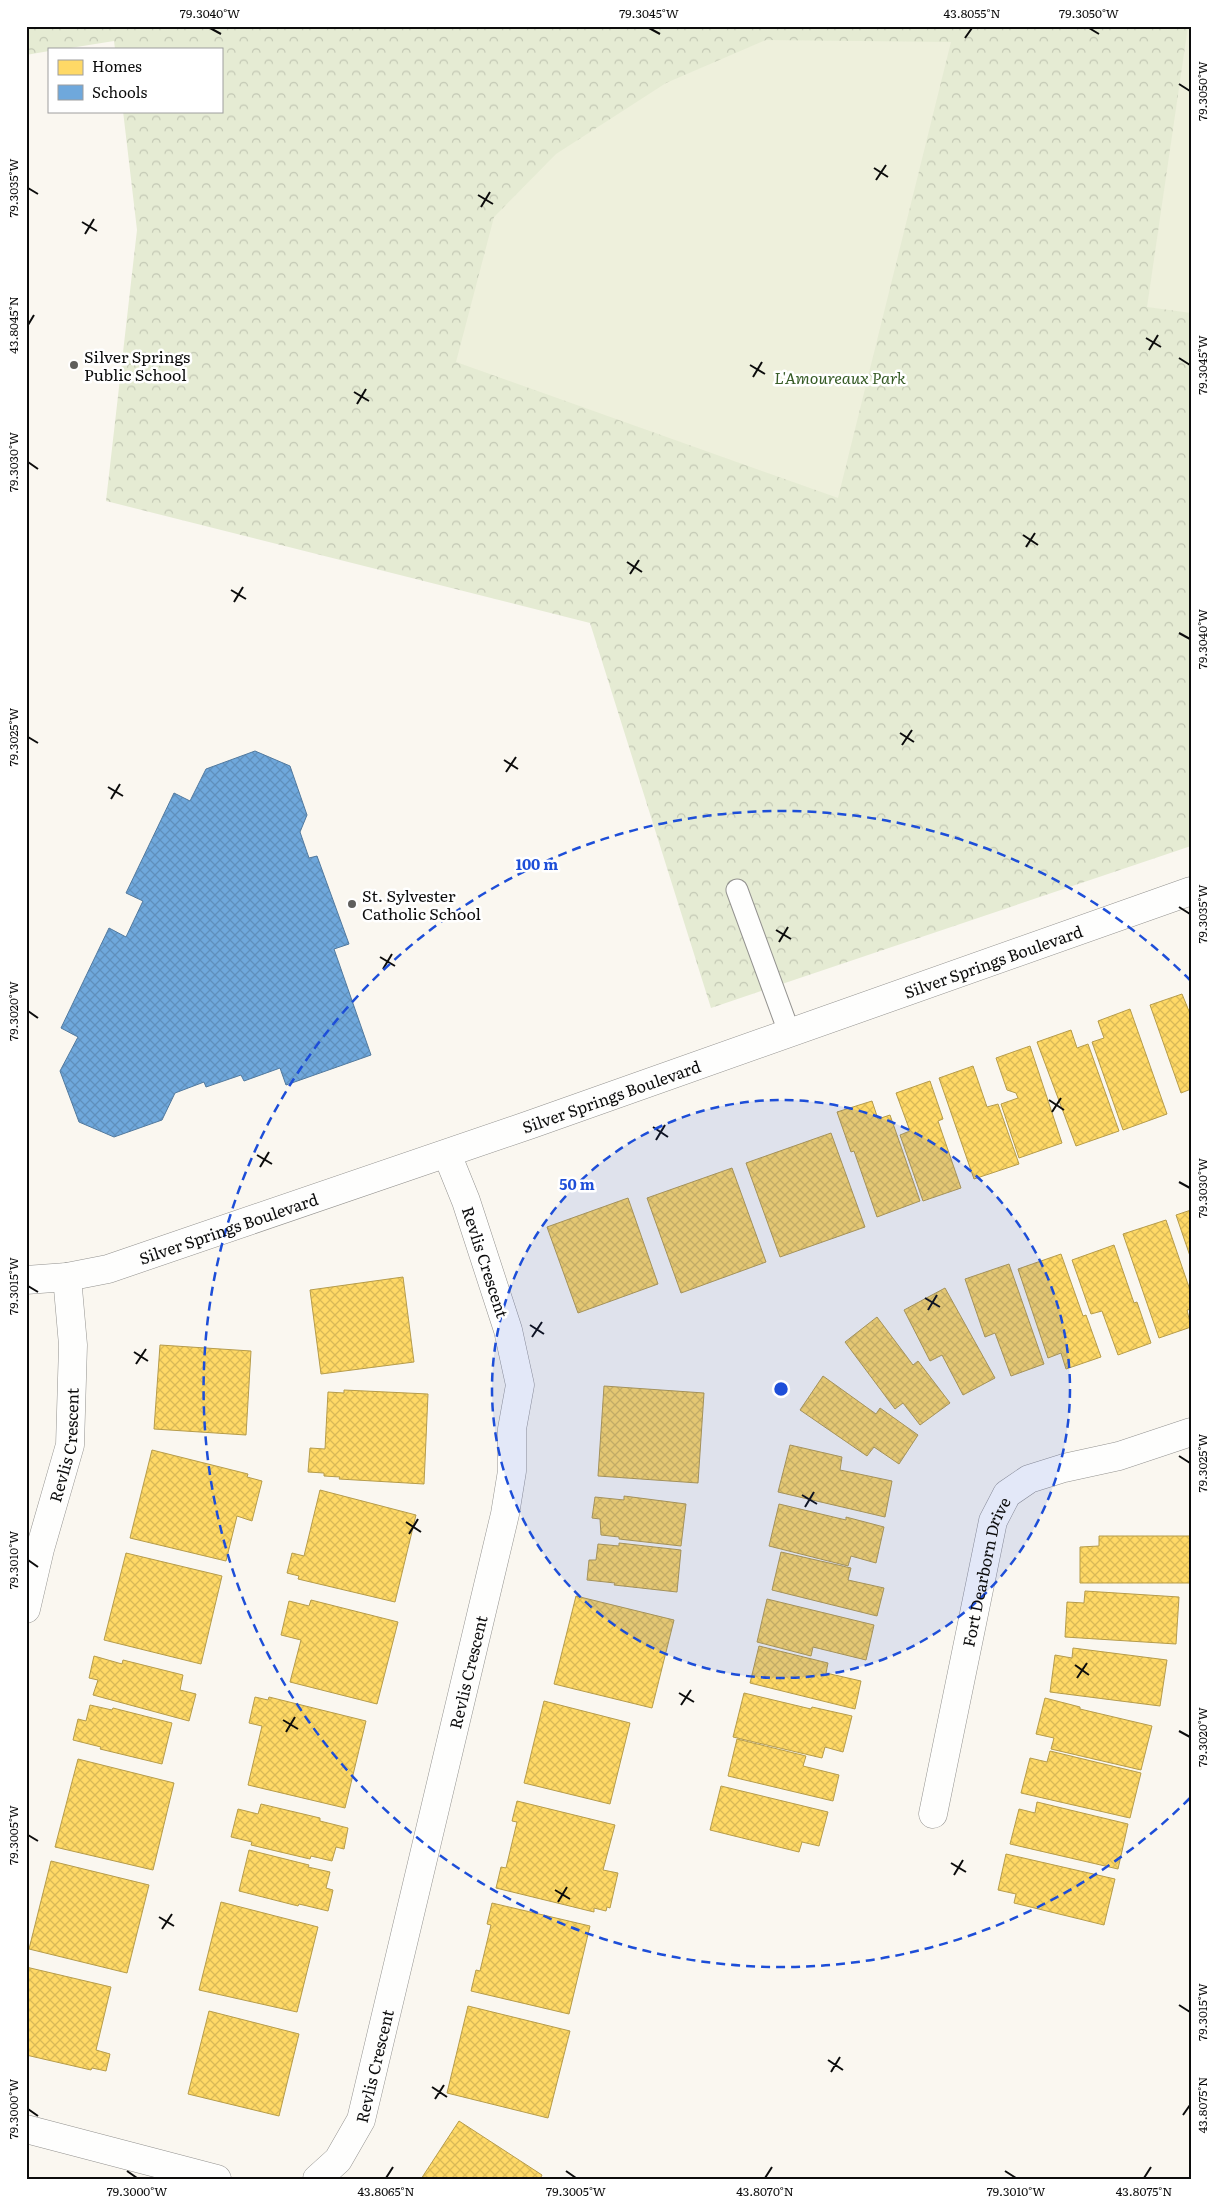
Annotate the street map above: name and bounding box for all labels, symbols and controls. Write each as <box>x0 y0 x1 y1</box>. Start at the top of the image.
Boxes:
text: 79.3040°W <box>180 4 240 22</box>
text: 79.3045°W <box>619 4 679 22</box>
text: 43.8055°N <box>944 4 1000 22</box>
text: 79.3050°W <box>1059 4 1119 22</box>
legend <box>48 48 222 112</box>
text: Homes <box>92 54 142 77</box>
text: 79.3050°W <box>1193 61 1211 121</box>
text: Schools <box>92 80 148 103</box>
text: 79.3035°W <box>4 158 22 218</box>
text: 43.8045°N <box>4 296 22 354</box>
text: 79.3045°W <box>1193 335 1211 395</box>
place label: Silver Springs Public School <box>84 344 190 386</box>
marker: Silver Springs Public School <box>68 359 80 371</box>
park label: L'Amoureaux Park <box>774 365 906 389</box>
text: 79.3030°W <box>4 432 22 492</box>
text: 79.3040°W <box>1193 609 1211 669</box>
text: 79.3025°W <box>4 708 22 766</box>
text: 100 m <box>516 852 558 875</box>
place label: St. Sylvester Catholic School <box>362 883 481 925</box>
text: 79.3035°W <box>1193 884 1211 944</box>
marker: St. Sylvester Catholic School <box>346 898 358 910</box>
street label: Silver Springs Boulevard <box>900 918 1086 1004</box>
text: 79.3020°W <box>4 981 22 1041</box>
street label: Silver Springs Boulevard <box>519 1053 704 1139</box>
text: 79.3030°W <box>1193 1158 1211 1218</box>
text: 50 m <box>559 1172 595 1195</box>
street label: Silver Springs Boulevard <box>136 1186 321 1270</box>
street label: Revlis Crescent <box>457 1203 515 1321</box>
text: 79.3015°W <box>4 1257 22 1315</box>
centre of rings <box>772 1380 790 1398</box>
street label: Revlis Crescent <box>42 1387 84 1505</box>
text: 79.3025°W <box>1193 1434 1211 1492</box>
street label: Fort Dearborn Drive <box>956 1492 1016 1649</box>
text: 79.3010°W <box>4 1531 22 1589</box>
street label: Revlis Crescent <box>442 1612 493 1731</box>
text: 79.3020°W <box>1193 1707 1211 1767</box>
text: 79.3005°W <box>4 1805 22 1865</box>
text: 79.3015°W <box>1193 1983 1211 2041</box>
street label: Revlis Crescent <box>349 2006 399 2125</box>
text: 43.8075°N <box>1193 2077 1211 2133</box>
text: 79.3000°W <box>4 2079 22 2139</box>
text: 79.3000°W <box>107 2182 167 2200</box>
text: 43.8065°N <box>357 2182 415 2200</box>
text: 79.3005°W <box>546 2182 606 2200</box>
text: 43.8070°N <box>736 2182 794 2200</box>
text: 79.3010°W <box>987 2182 1045 2200</box>
text: 43.8075°N <box>1116 2182 1172 2200</box>

